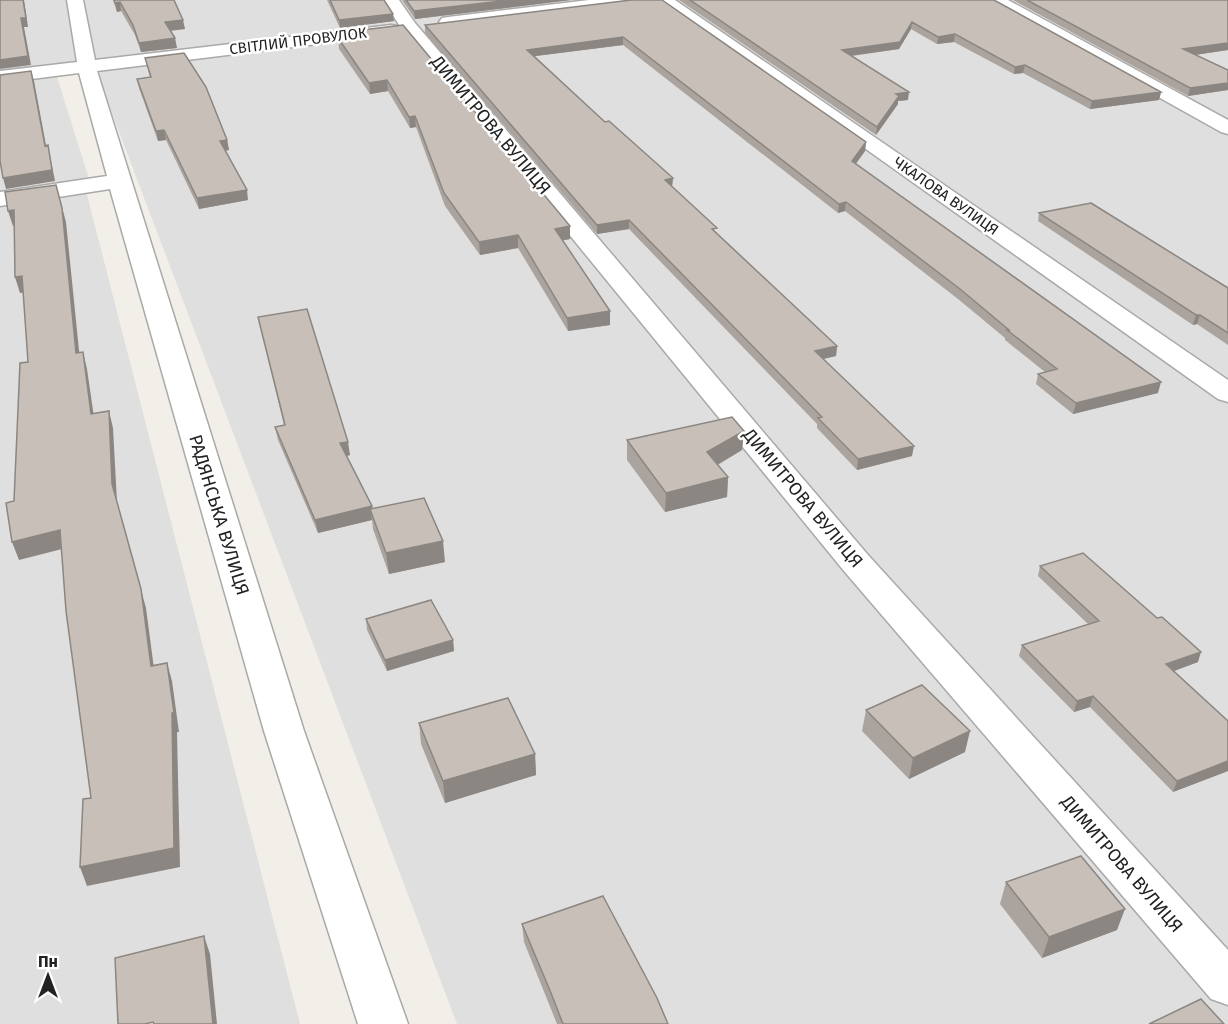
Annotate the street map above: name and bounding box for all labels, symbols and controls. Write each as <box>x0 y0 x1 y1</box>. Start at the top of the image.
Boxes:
street label: СВІТЛИЙ ПРОВУЛОК <box>228 24 368 58</box>
street label: ДИМИТРОВА ВУЛИЦЯ <box>426 50 556 199</box>
street label: ЧКАЛОВА ВУЛИЦЯ <box>890 153 1002 239</box>
street label: ДИМИТРОВА ВУЛИЦЯ <box>738 423 868 572</box>
street label: РАДЯНСЬКА ВУЛИЦЯ <box>184 432 254 598</box>
street label: ДИМИТРОВА ВУЛИЦЯ <box>1056 790 1188 937</box>
north arrow <box>18 946 78 1006</box>
text: Пн <box>38 952 58 971</box>

